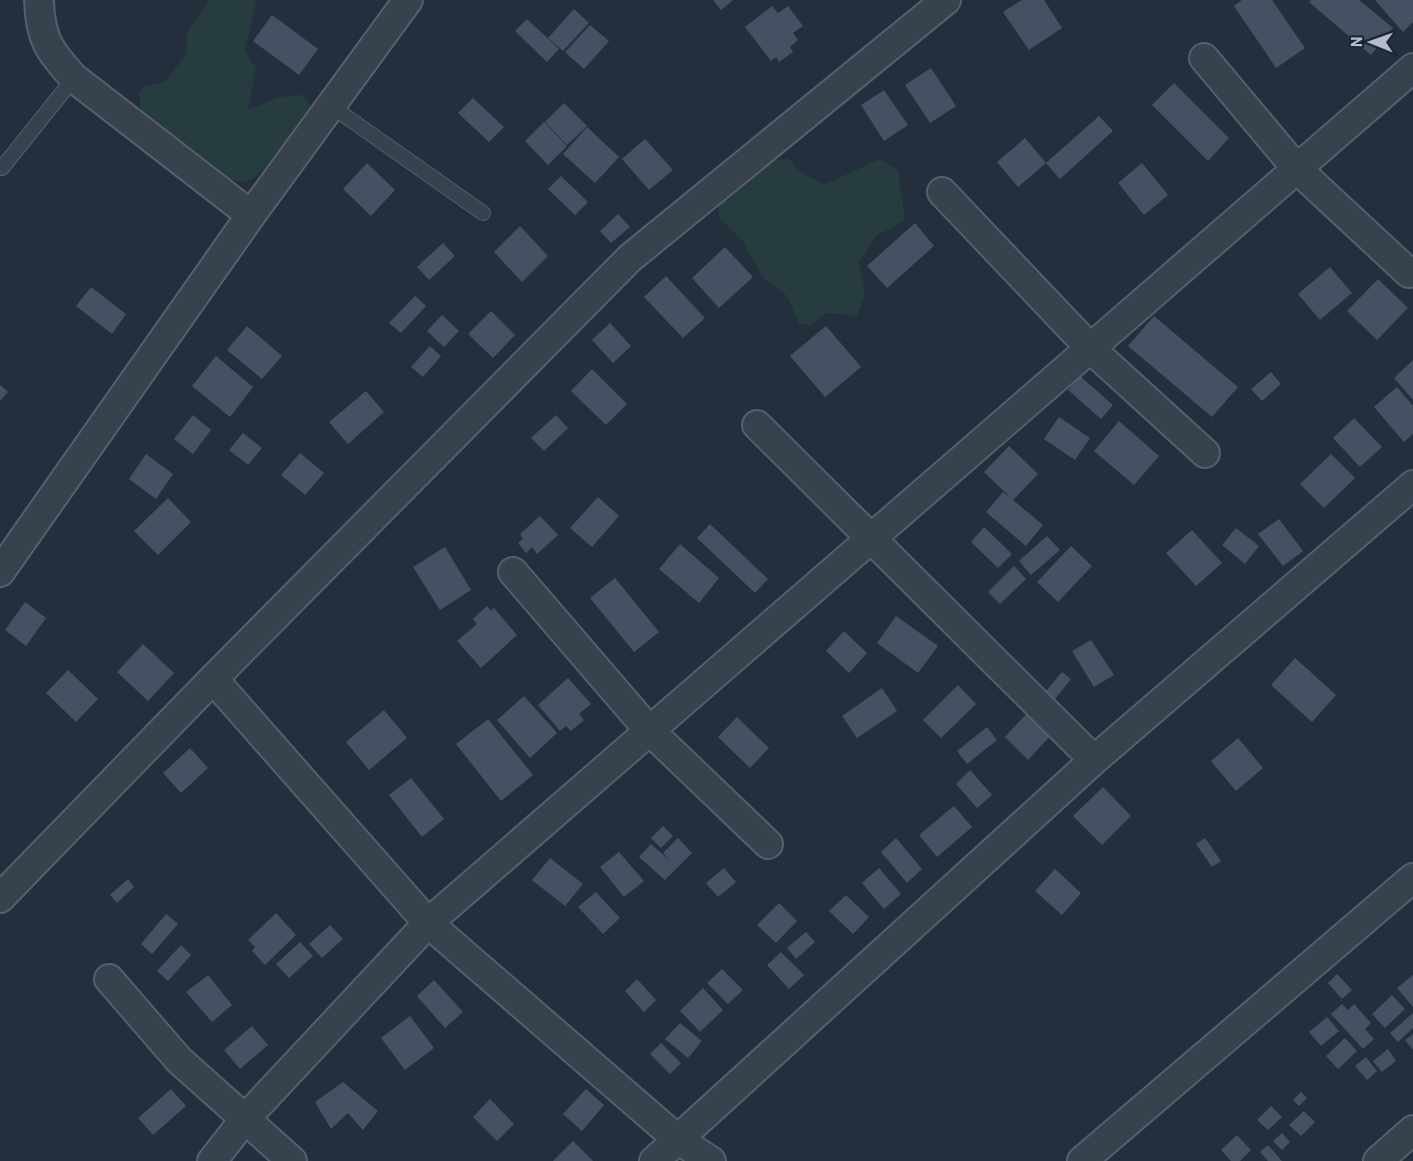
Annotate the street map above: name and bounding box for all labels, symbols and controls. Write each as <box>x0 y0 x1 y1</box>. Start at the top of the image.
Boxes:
north arrow <box>1341 12 1401 72</box>
text: N <box>1346 36 1365 47</box>

